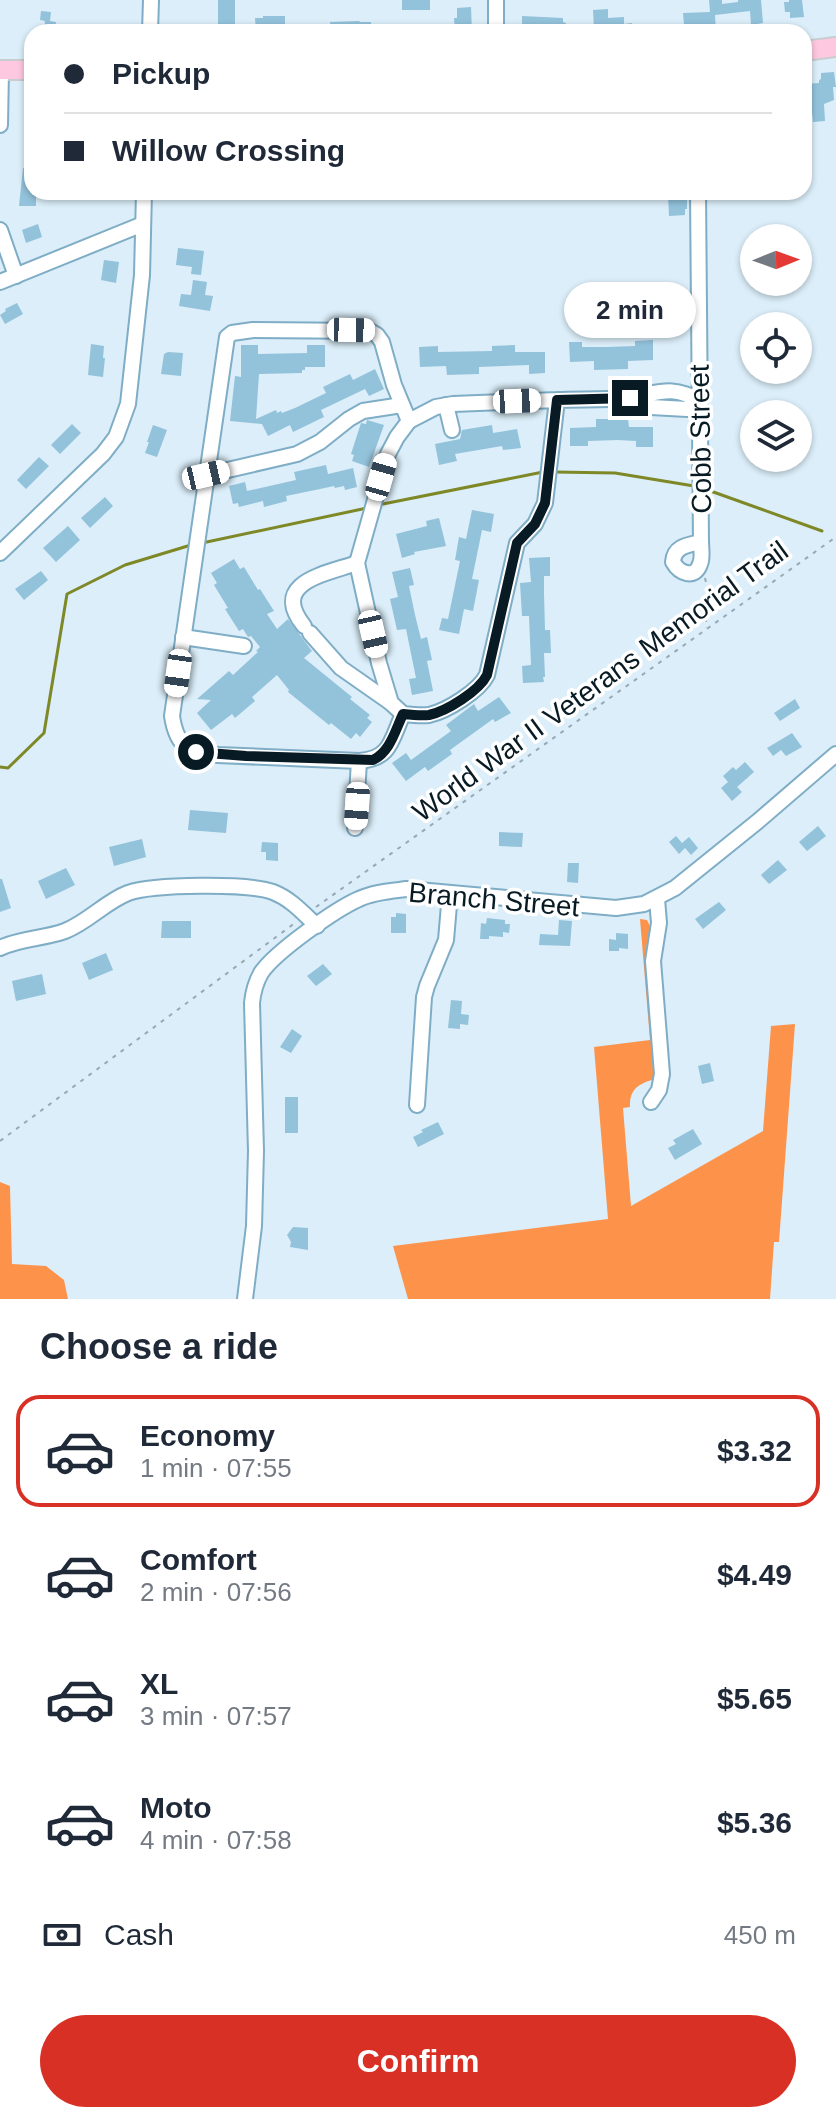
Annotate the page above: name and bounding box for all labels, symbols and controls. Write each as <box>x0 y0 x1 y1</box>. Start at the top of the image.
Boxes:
text: Pickup <box>112 57 210 90</box>
text: Willow Crossing <box>112 134 345 167</box>
north arrow <box>740 224 812 296</box>
map controls <box>740 224 812 472</box>
callout: 2 min <box>564 282 696 338</box>
text: 2 min <box>596 295 664 325</box>
button: locate <box>740 312 812 384</box>
car <box>327 318 375 342</box>
street label: Cobb Street <box>684 364 717 514</box>
route end <box>612 380 648 416</box>
car <box>493 388 541 414</box>
button: layers <box>740 400 812 472</box>
car <box>363 451 399 503</box>
car <box>180 458 232 492</box>
street label: World War II Veterans Memorial Trail <box>407 535 794 828</box>
car <box>356 608 390 660</box>
car <box>163 648 193 698</box>
route start <box>178 734 214 770</box>
car <box>343 781 371 831</box>
street label: Branch Street <box>407 877 581 922</box>
text: Choose a ride <box>40 1326 278 1367</box>
icon: car <box>44 1415 116 1487</box>
text: Economy <box>140 1419 275 1452</box>
text: $3.32 <box>717 1434 792 1467</box>
text: 1 min · 07:55 <box>140 1453 292 1483</box>
icon: car <box>44 1539 116 1611</box>
text: Comfort <box>140 1543 257 1576</box>
text: $4.49 <box>717 1558 792 1591</box>
text: 2 min · 07:56 <box>140 1577 292 1607</box>
icon: car <box>44 1663 116 1735</box>
text: XL <box>140 1667 178 1700</box>
text: $5.65 <box>717 1682 792 1715</box>
text: 3 min · 07:57 <box>140 1701 292 1731</box>
icon: car <box>44 1787 116 1859</box>
text: Moto <box>140 1791 212 1824</box>
text: $5.36 <box>717 1806 792 1839</box>
text: 4 min · 07:58 <box>140 1825 292 1855</box>
icon: cash <box>40 1913 84 1957</box>
text: Cash <box>104 1918 174 1951</box>
text: 450 m <box>724 1920 796 1950</box>
button: Confirm <box>40 2015 796 2107</box>

